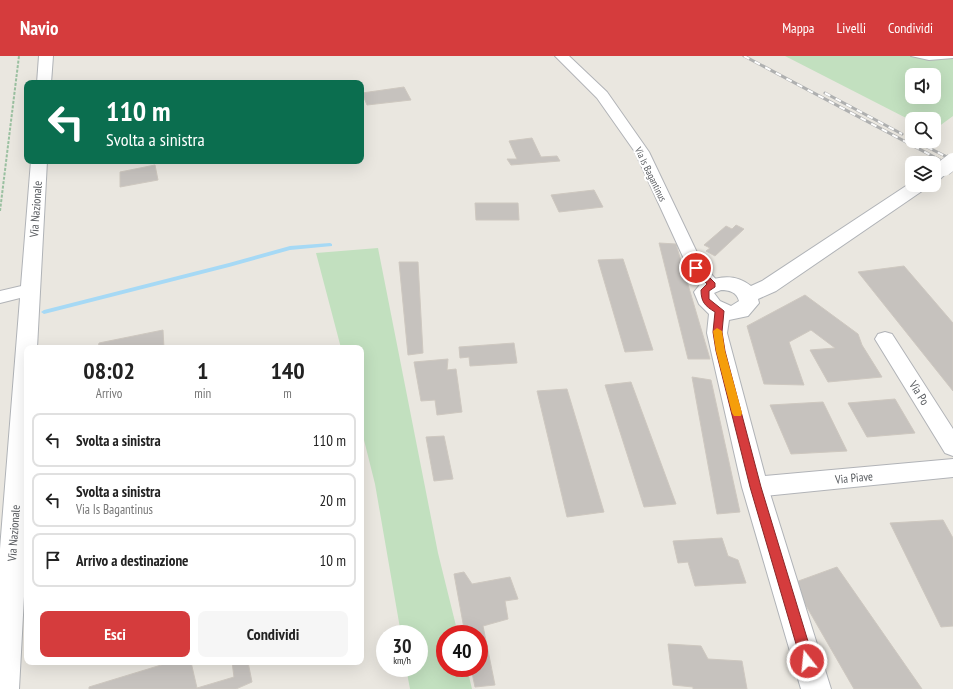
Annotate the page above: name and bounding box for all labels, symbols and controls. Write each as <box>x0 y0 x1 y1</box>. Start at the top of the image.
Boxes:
text: Navio <box>20 16 58 40</box>
text: Mappa <box>782 19 814 37</box>
text: Livelli <box>836 19 866 37</box>
text: Condividi <box>888 19 933 37</box>
map controls <box>905 68 941 192</box>
button: sound <box>905 68 941 104</box>
text: 110 m <box>106 92 170 129</box>
icon: left <box>40 96 92 148</box>
button: search <box>905 112 941 148</box>
text: Svolta a sinistra <box>106 128 205 151</box>
street label: Via Is Bagantinus <box>631 144 670 204</box>
button: layers <box>905 156 941 192</box>
street label: Via Nazionale <box>26 180 45 239</box>
pin <box>679 251 713 285</box>
icon: arrive <box>685 257 707 279</box>
text: 08:02 <box>83 355 135 386</box>
text: 1 <box>197 355 208 386</box>
text: 140 <box>270 355 305 386</box>
street label: Via Po <box>906 377 933 408</box>
text: Arrivo <box>96 385 123 402</box>
text: min <box>194 385 211 402</box>
text: m <box>283 385 292 402</box>
icon: left <box>42 429 64 451</box>
text: Svolta a sinistra <box>76 431 161 450</box>
text: 110 m <box>313 431 346 450</box>
street label: Via Piave <box>833 468 874 487</box>
text: Svolta a sinistra <box>76 482 161 501</box>
icon: left <box>42 489 64 511</box>
text: 20 m <box>320 491 346 510</box>
text: Via Is Bagantinus <box>76 501 153 518</box>
street label: Via Nazionale <box>4 504 23 563</box>
icon: arrive <box>42 549 64 571</box>
text: Arrivo a destinazione <box>76 551 189 570</box>
text: 10 m <box>320 551 346 570</box>
button: Esci <box>40 611 190 657</box>
button: Condividi <box>198 611 348 657</box>
speed limit sign: 40 <box>436 625 488 677</box>
text: 30 <box>392 633 412 659</box>
position arrow <box>786 640 828 682</box>
text: km/h <box>393 654 411 667</box>

